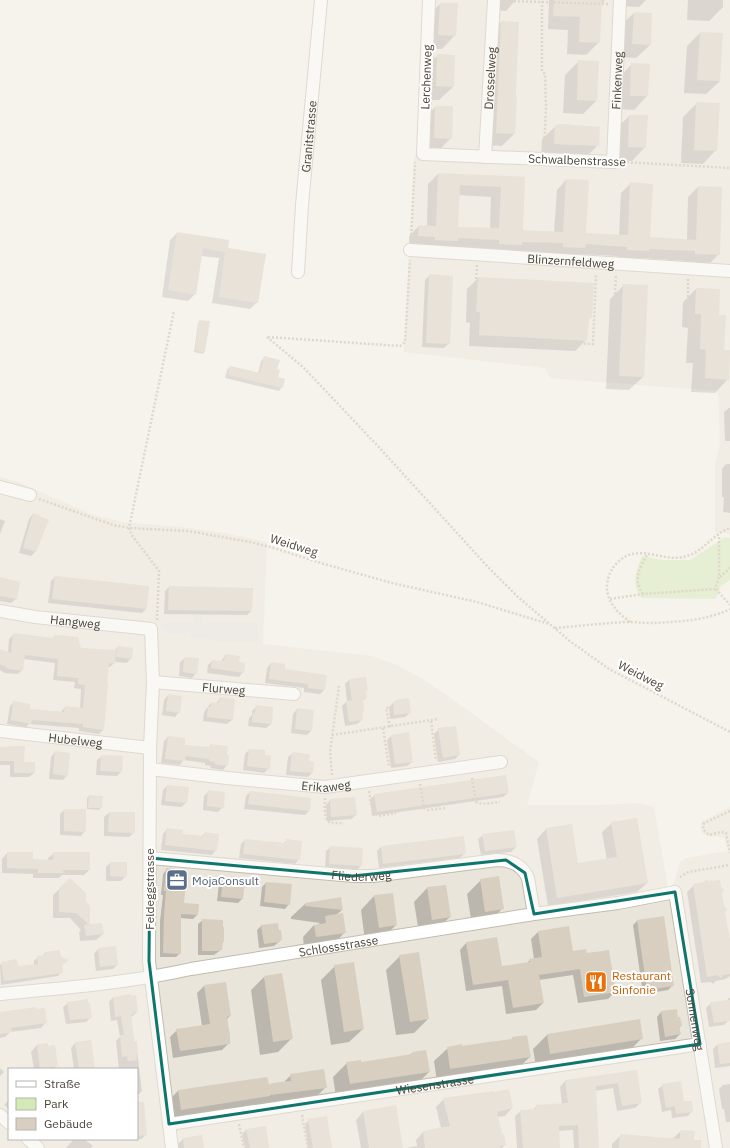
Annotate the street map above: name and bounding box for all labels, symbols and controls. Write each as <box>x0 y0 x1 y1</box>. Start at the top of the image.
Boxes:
street label: Lerchenweg <box>417 44 435 110</box>
street label: Drosselweg <box>480 46 499 110</box>
street label: Finkenweg <box>608 50 625 110</box>
street label: Granitstrasse <box>298 99 319 173</box>
street label: Schwalbenstrasse <box>528 151 627 169</box>
street label: Blinzernfeldweg <box>527 250 615 271</box>
street label: Weidweg <box>268 531 320 560</box>
street label: Hangweg <box>50 611 102 631</box>
street label: Weidweg <box>616 657 667 693</box>
street label: Flurweg <box>201 679 247 697</box>
street label: Hubelweg <box>48 729 104 750</box>
street label: Erikaweg <box>301 776 352 795</box>
street label: Feldeggstrasse <box>142 848 157 930</box>
street label: Fliederweg <box>331 866 393 884</box>
office icon: MojaConsult <box>164 867 190 893</box>
place label: MojaConsult <box>192 873 259 888</box>
street label: Schlossstrasse <box>297 932 380 959</box>
place label: Restaurant Sinfonie <box>612 968 671 997</box>
restaurant icon: Restaurant Sinfonie <box>583 969 609 995</box>
street label: Sonnenweg <box>683 987 708 1052</box>
legend <box>8 1068 138 1140</box>
street label: Wiesenstrasse <box>395 1071 475 1097</box>
text: Straße <box>44 1076 81 1091</box>
text: Park <box>44 1096 69 1111</box>
text: Gebäude <box>44 1116 93 1131</box>

